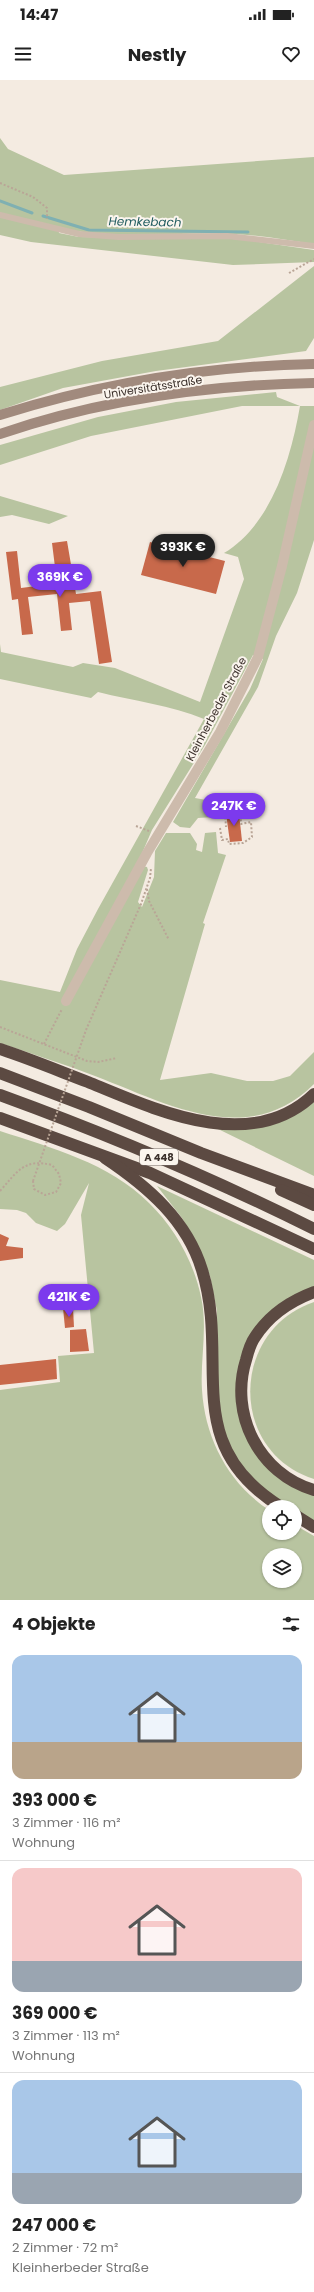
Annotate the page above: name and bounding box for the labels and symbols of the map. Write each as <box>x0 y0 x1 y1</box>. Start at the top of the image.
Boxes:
water label: Hemkebach <box>108 212 182 231</box>
street label: Universitätsstraße <box>103 371 204 403</box>
pin: 393K € <box>150 534 216 568</box>
pin: 369K € <box>27 564 93 598</box>
street label: Kleinherbeder Straße <box>182 654 250 764</box>
pin: 247K € <box>201 793 267 827</box>
road number: A 448 <box>140 1149 178 1165</box>
pin: 421K € <box>36 1284 102 1318</box>

